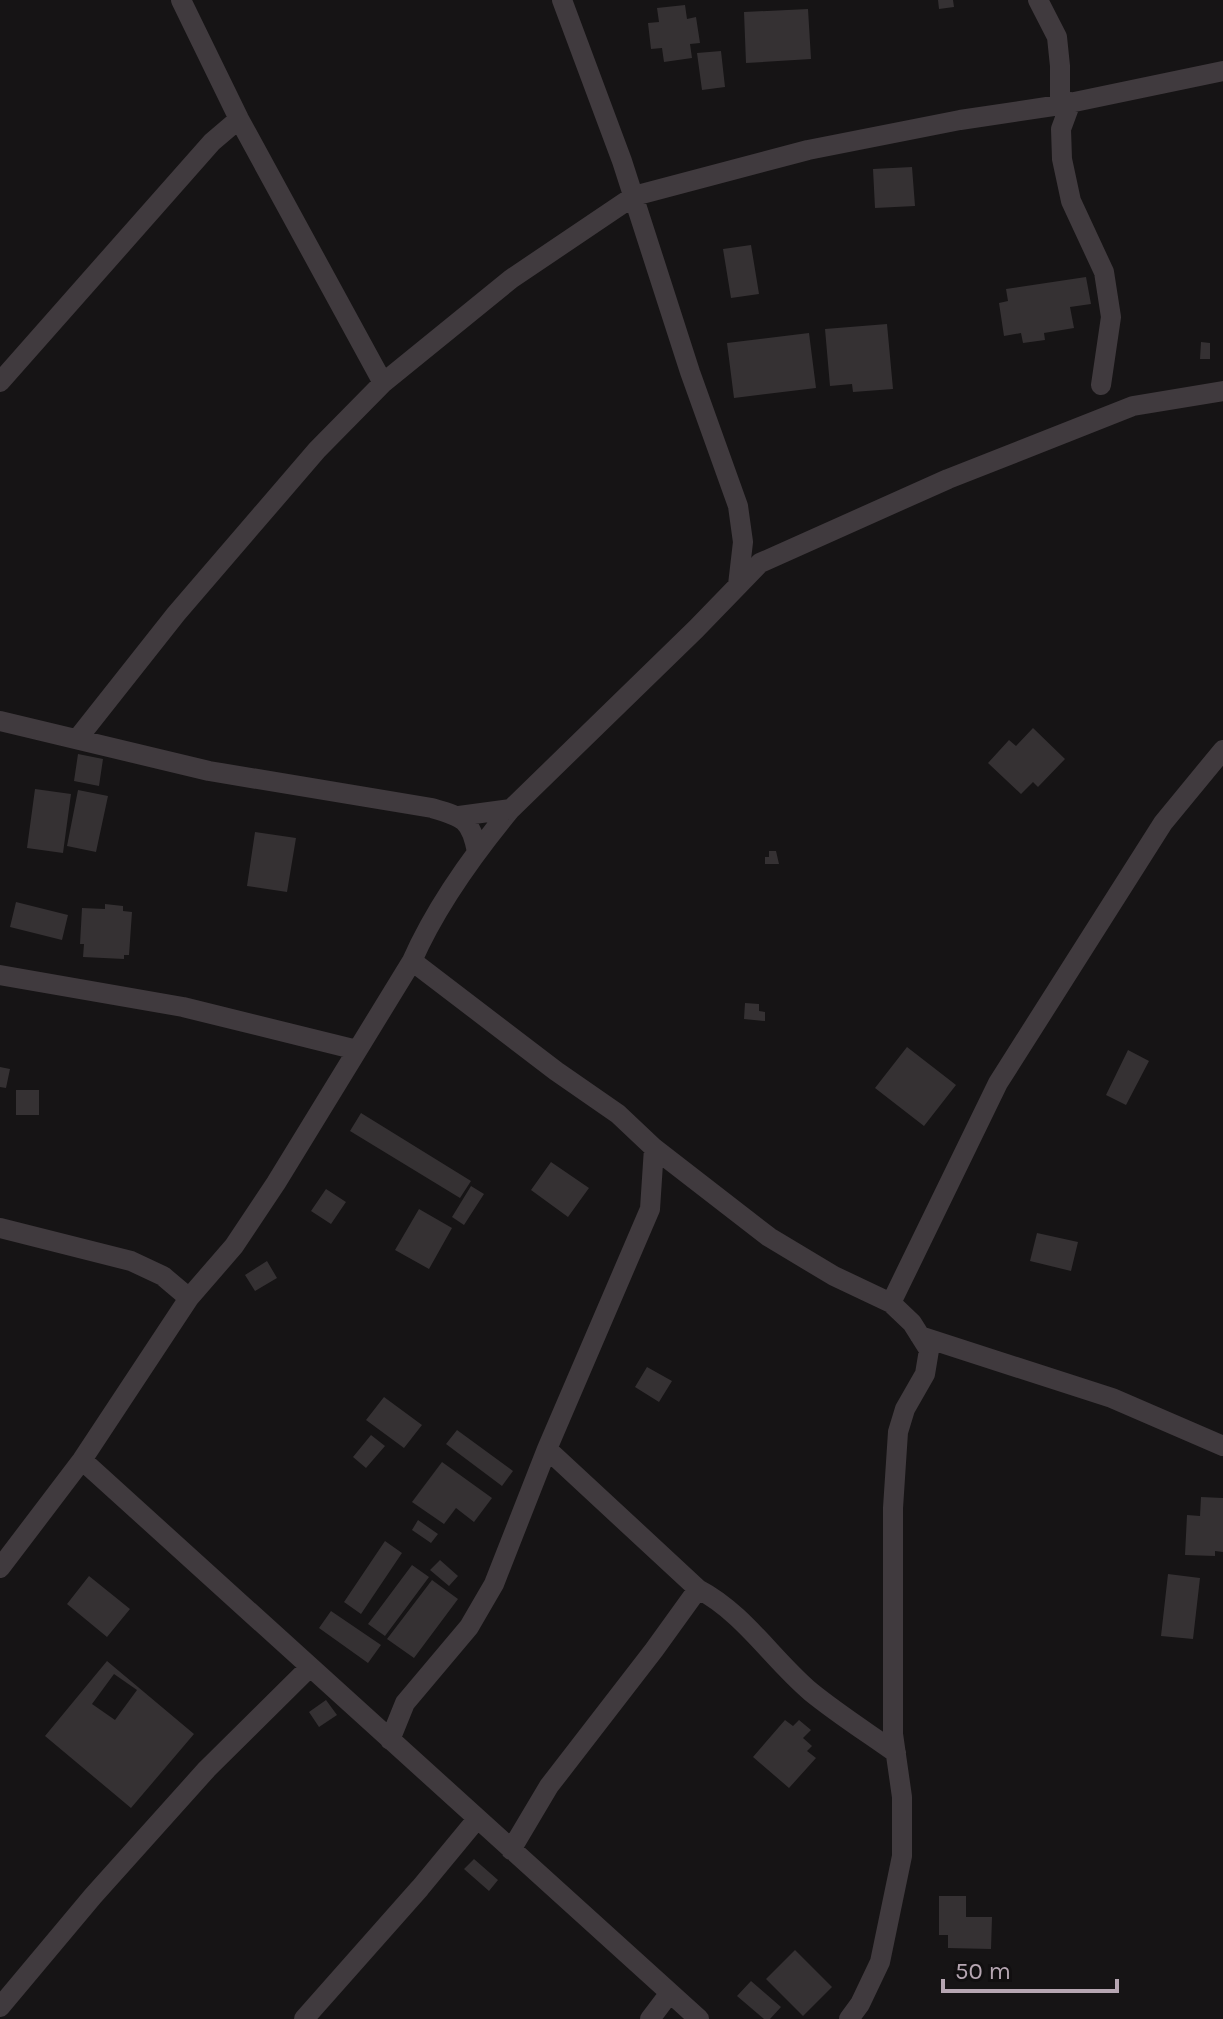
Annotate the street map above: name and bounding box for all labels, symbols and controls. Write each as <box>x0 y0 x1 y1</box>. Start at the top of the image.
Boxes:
scale bar <box>943 1943 1117 1993</box>
text: 50 m <box>955 1957 1011 1985</box>

